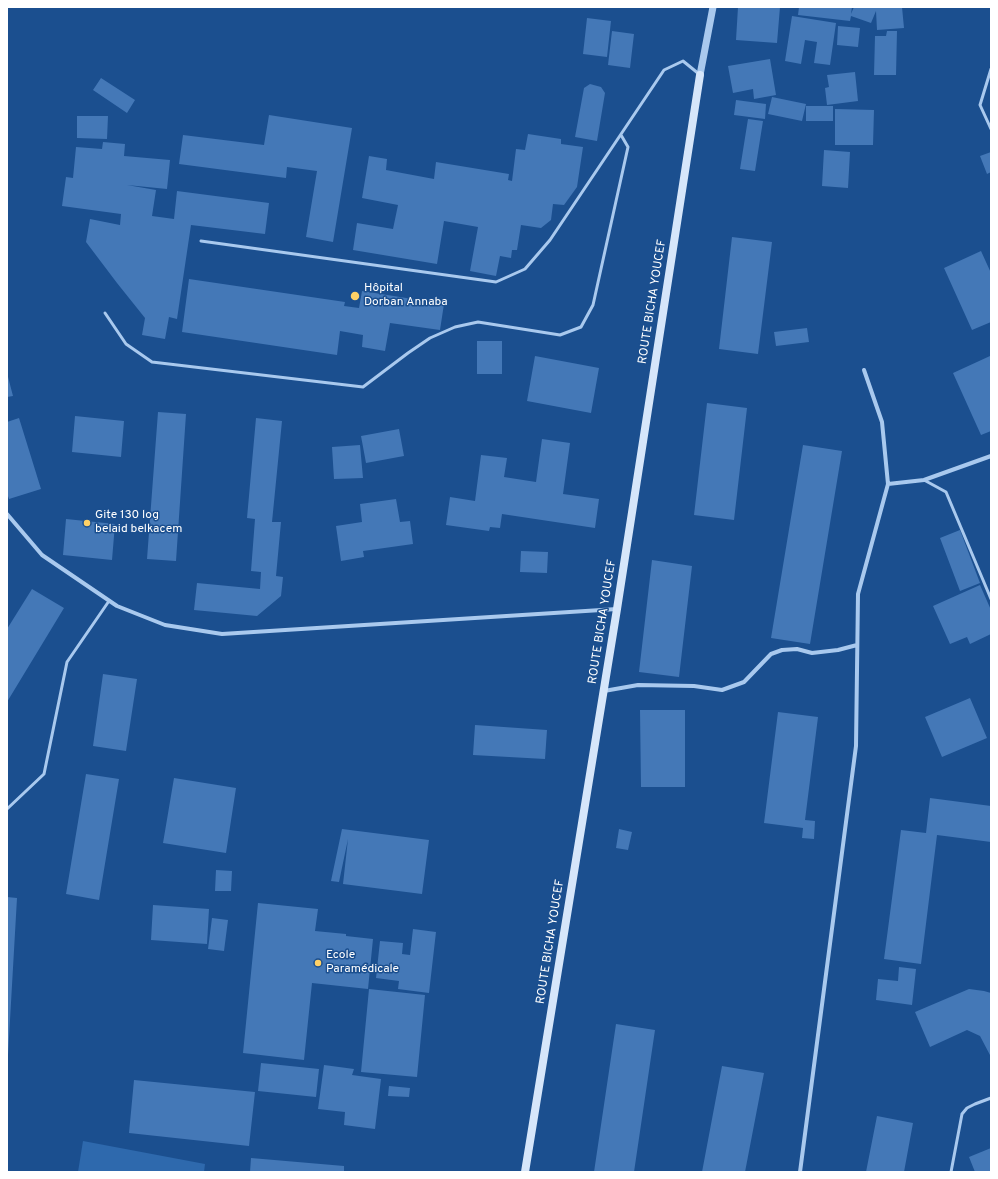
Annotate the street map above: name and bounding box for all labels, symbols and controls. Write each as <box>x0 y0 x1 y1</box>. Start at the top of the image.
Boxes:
street label: ROUTE BICHA YOUCEF <box>636 239 670 365</box>
place label: Hôpital Dorban Annaba <box>364 282 448 310</box>
marker: Hôpital Dorban Annaba <box>349 290 361 302</box>
place label: Gite 130 log belaid belkacem <box>95 509 182 537</box>
marker: Gite 130 log belaid belkacem <box>82 518 92 528</box>
street label: ROUTE BICHA YOUCEF <box>586 559 620 685</box>
street label: ROUTE BICHA YOUCEF <box>534 879 568 1005</box>
place label: Ecole Paramédicale <box>326 949 399 977</box>
marker: Ecole Paramédicale <box>313 958 323 968</box>

